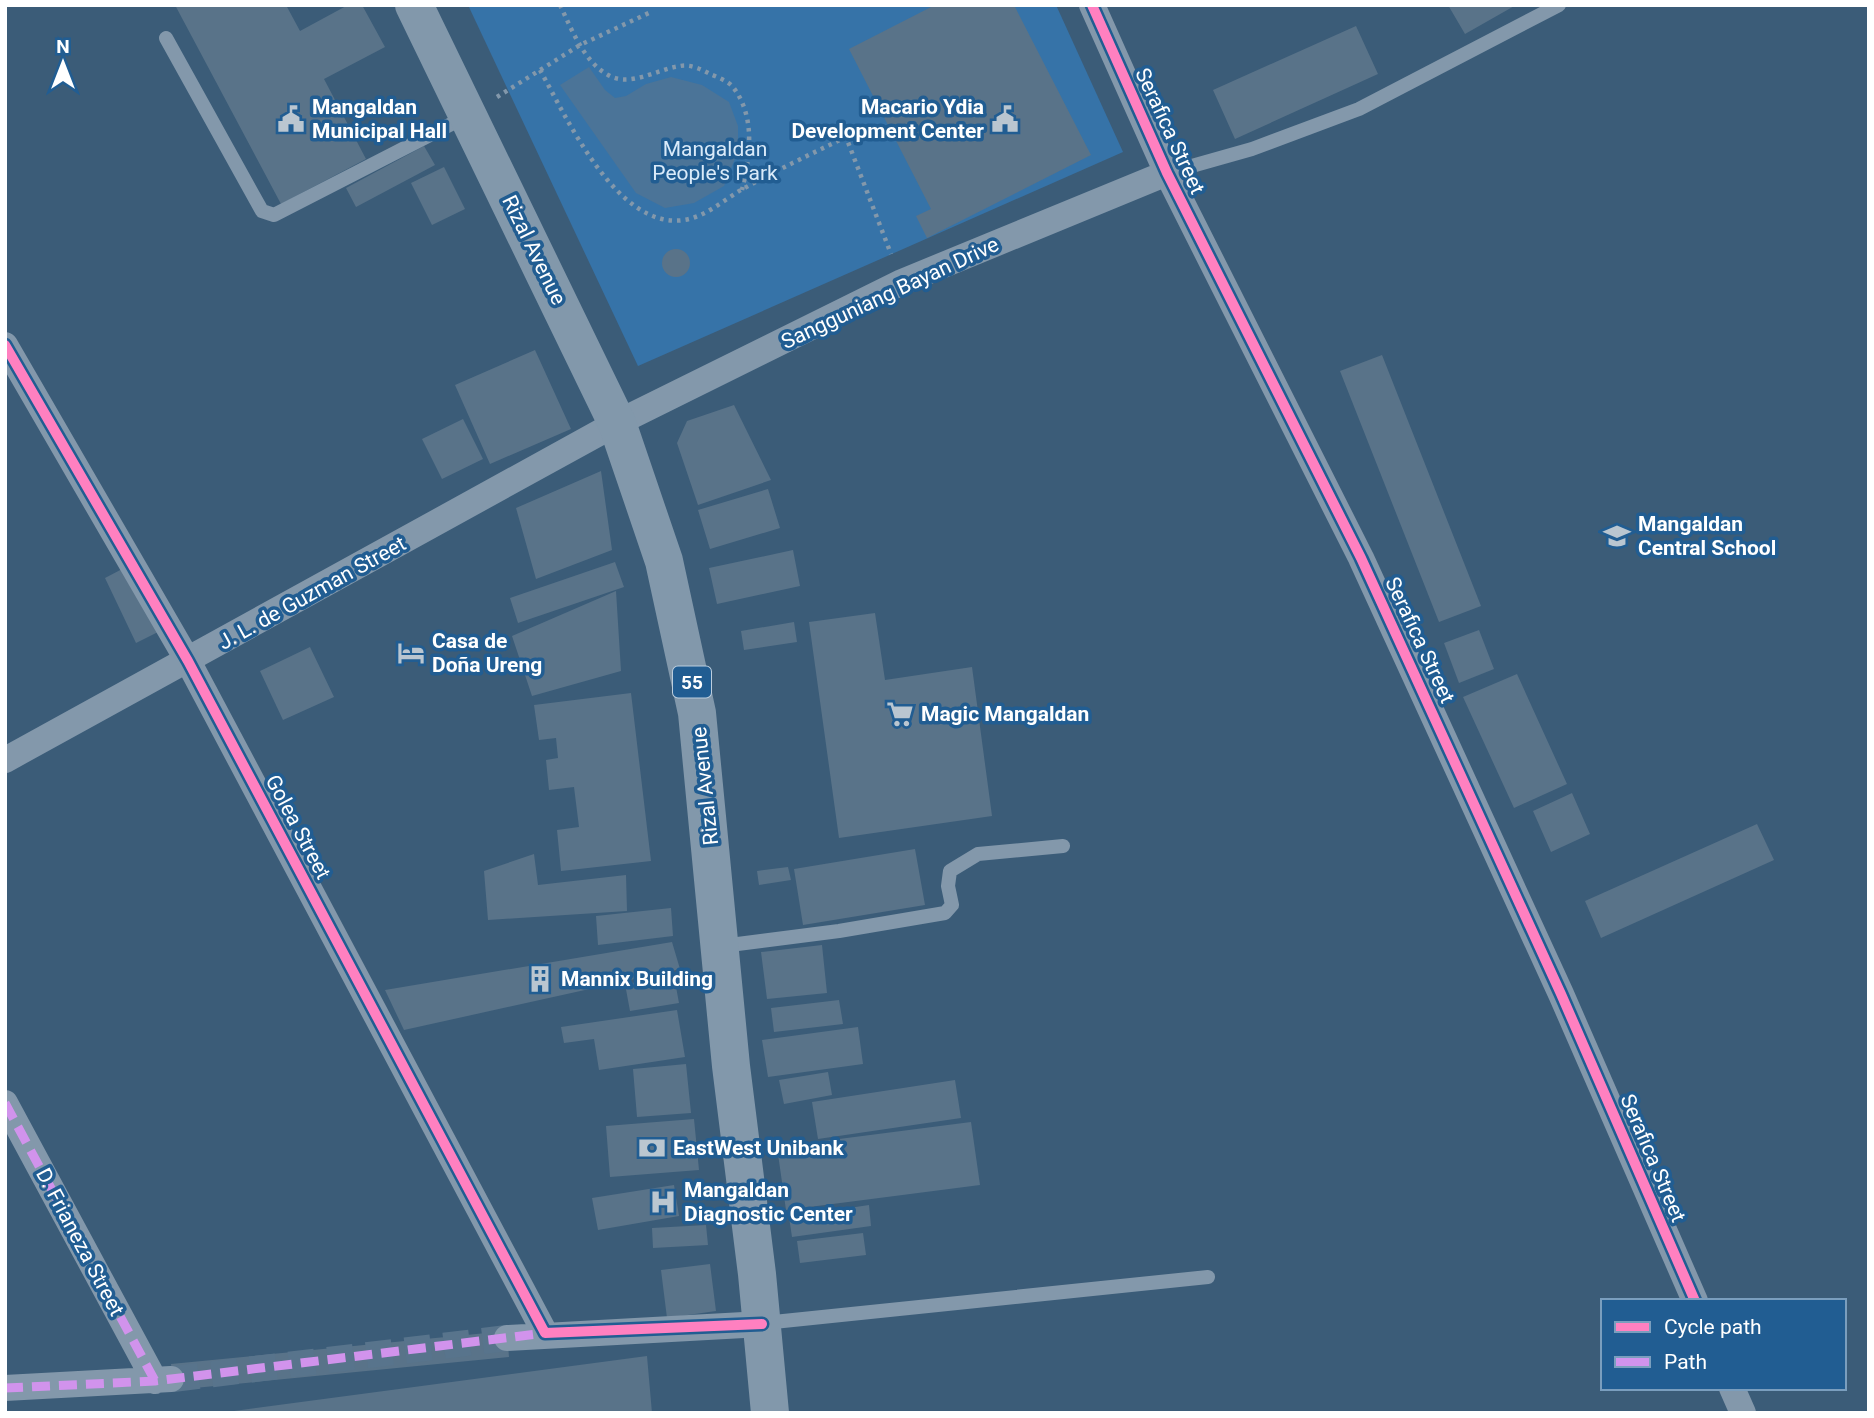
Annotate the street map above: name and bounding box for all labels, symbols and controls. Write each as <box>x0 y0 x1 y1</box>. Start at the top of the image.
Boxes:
north arrow <box>28 28 98 98</box>
text: N <box>56 35 70 58</box>
street label: Serafica Street <box>1130 64 1210 198</box>
place label: Mangaldan Municipal Hall <box>312 95 447 143</box>
place label: Macario Ydia Development Center <box>791 95 984 143</box>
public building icon: Mangaldan Municipal Hall <box>276 104 306 134</box>
public building icon: Macario Ydia Development Center <box>990 104 1020 134</box>
park label: Mangaldan People's Park <box>652 137 778 185</box>
street label: Rizal Avenue <box>497 191 571 309</box>
street label: Sangguniang Bayan Drive <box>778 232 1002 354</box>
place label: Mangaldan Central School <box>1638 512 1776 560</box>
school or university icon: Mangaldan Central School <box>1602 521 1632 551</box>
street label: J. L. de Guzman Street <box>214 531 410 655</box>
street label: Serafica Street <box>1380 573 1460 707</box>
place label: Casa de Doña Ureng <box>432 629 542 677</box>
hotel icon: Casa de Doña Ureng <box>396 638 426 668</box>
road number: 55 <box>673 666 711 698</box>
supermarket icon: Magic Mangaldan <box>885 699 915 729</box>
place label: Magic Mangaldan <box>921 702 1089 726</box>
street label: Rizal Avenue <box>687 726 723 846</box>
street label: Golea Street <box>261 771 336 883</box>
building icon: Mannix Building <box>525 964 555 994</box>
place label: Mannix Building <box>561 967 713 991</box>
street label: Serafica Street <box>1615 1091 1691 1226</box>
bank icon: EastWest Unibank <box>637 1133 667 1163</box>
place label: EastWest Unibank <box>673 1136 844 1160</box>
street label: D. Frianeza Street <box>31 1164 129 1320</box>
place label: Mangaldan Diagnostic Center <box>684 1178 853 1226</box>
hospital icon: Mangaldan Diagnostic Center <box>648 1187 678 1217</box>
legend <box>1601 1299 1846 1390</box>
text: Cycle path <box>1664 1315 1762 1339</box>
text: Path <box>1664 1350 1707 1374</box>

